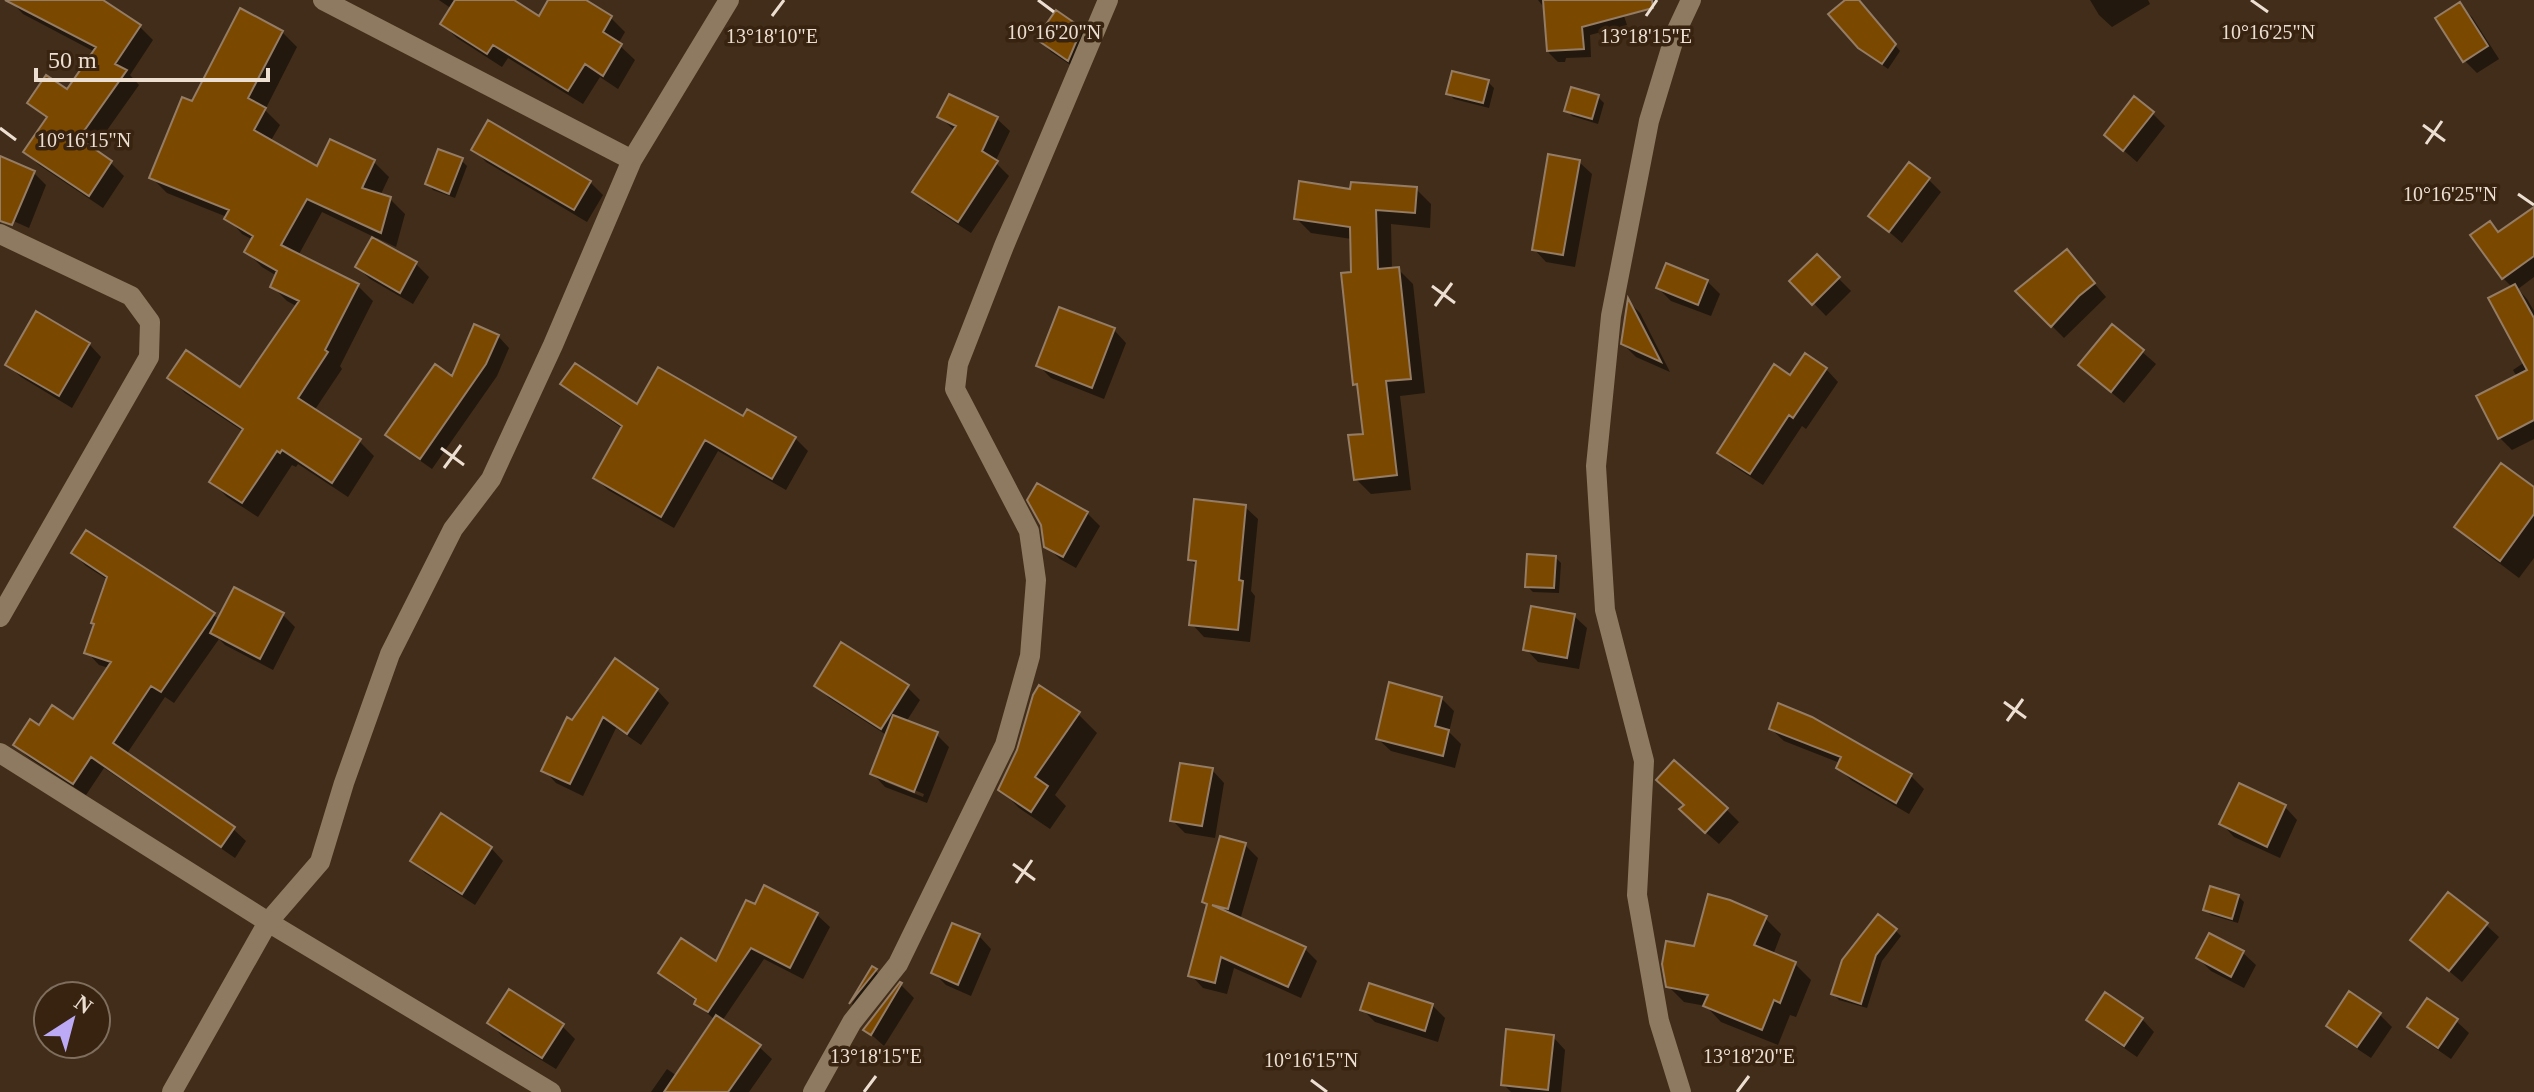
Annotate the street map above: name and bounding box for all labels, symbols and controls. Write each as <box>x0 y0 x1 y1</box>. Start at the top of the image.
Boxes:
text: 10°16'20"N <box>1007 21 1101 43</box>
text: 10°16'25"N <box>2221 21 2315 43</box>
text: 13°18'10"E <box>726 25 818 47</box>
text: 13°18'15"E <box>1600 25 1692 47</box>
scale bar <box>36 32 268 82</box>
text: 50 m <box>48 47 97 73</box>
text: 10°16'15"N <box>37 129 131 151</box>
text: 10°16'25"N <box>2403 183 2497 205</box>
north arrow <box>32 980 112 1060</box>
text: N <box>70 989 97 1019</box>
text: 13°18'15"E <box>830 1045 922 1067</box>
text: 13°18'20"E <box>1703 1045 1795 1067</box>
text: 10°16'15"N <box>1264 1049 1358 1071</box>

